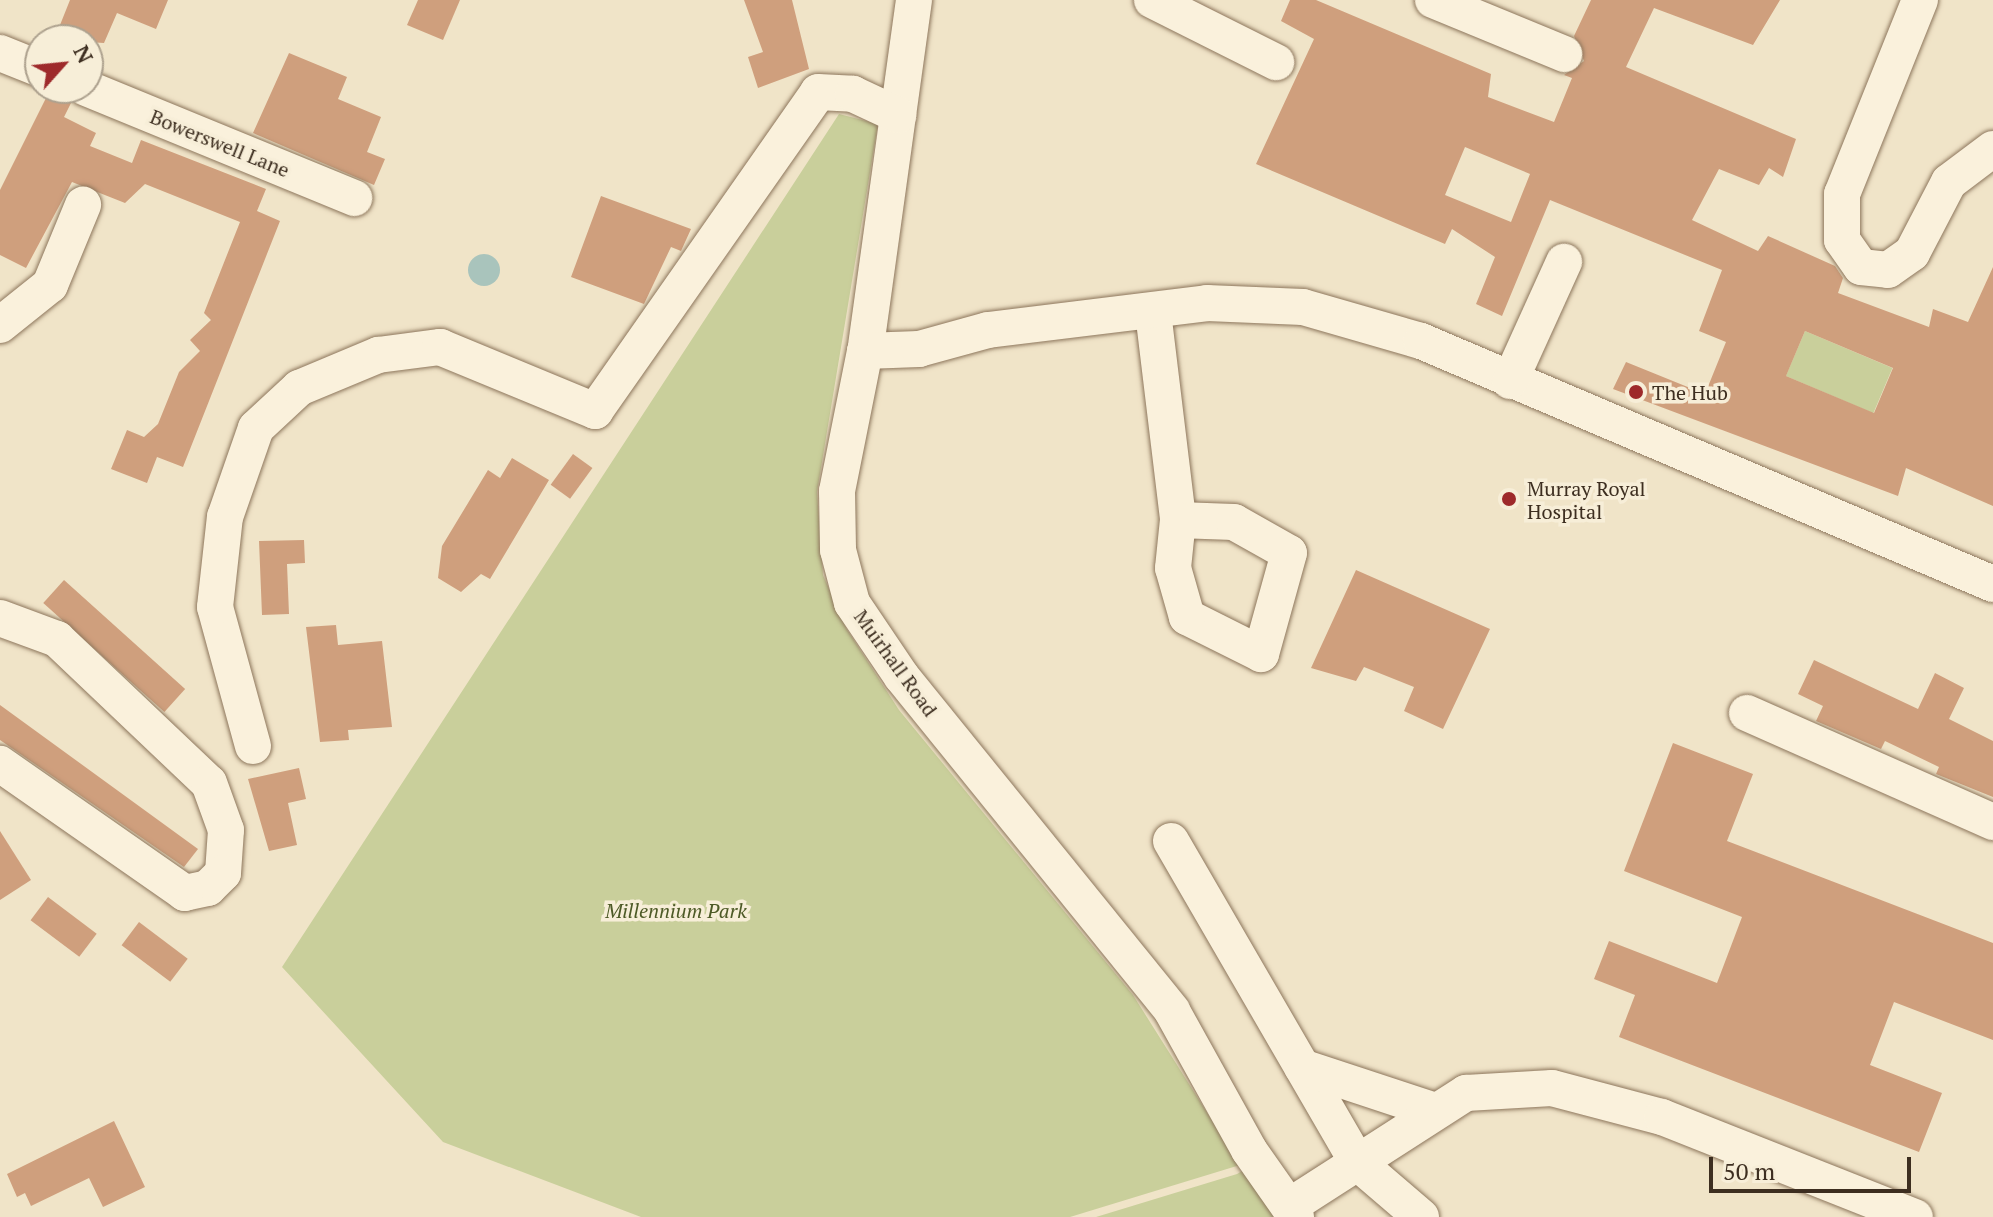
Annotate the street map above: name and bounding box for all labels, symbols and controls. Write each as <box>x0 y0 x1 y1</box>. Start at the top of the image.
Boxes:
north arrow <box>24 24 104 104</box>
text: N <box>67 40 101 68</box>
street label: Bowerswell Lane <box>147 104 293 182</box>
place label: The Hub <box>1652 380 1728 404</box>
marker: The Hub <box>1627 383 1645 401</box>
place label: Murray Royal Hospital <box>1527 476 1646 523</box>
marker: Murray Royal Hospital <box>1498 488 1520 510</box>
street label: Muirhall Road <box>849 605 943 721</box>
park label: Millennium Park <box>605 898 747 922</box>
scale bar <box>1713 1141 1915 1191</box>
text: 50 m <box>1723 1155 1775 1187</box>

